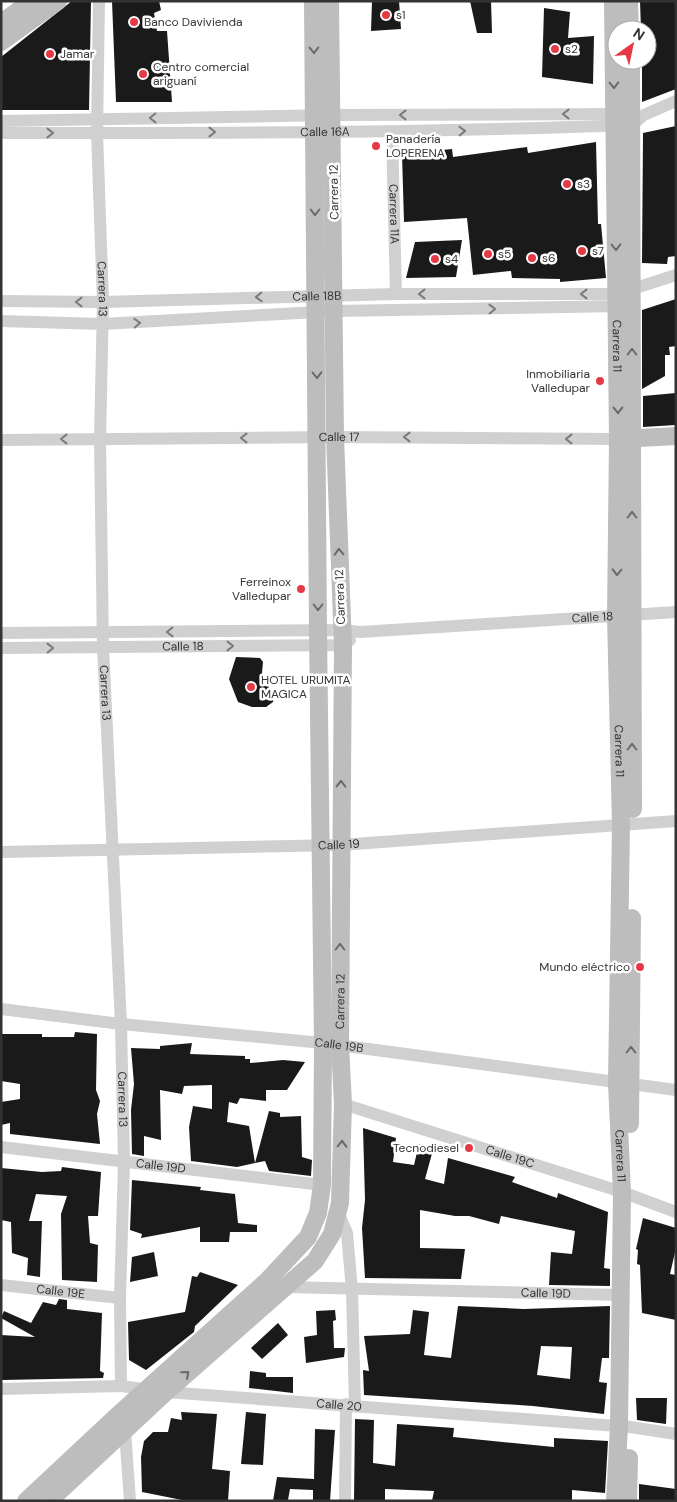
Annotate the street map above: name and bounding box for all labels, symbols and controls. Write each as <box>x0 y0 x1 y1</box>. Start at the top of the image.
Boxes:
place label: s1 <box>396 7 406 23</box>
marker: s1 <box>380 9 392 21</box>
place label: Banco Davivienda <box>144 14 243 30</box>
marker: Banco Davivienda <box>128 16 140 28</box>
north arrow <box>607 20 657 70</box>
text: N <box>630 24 648 44</box>
place label: s2 <box>565 41 578 57</box>
marker: s2 <box>549 43 561 55</box>
place label: Jamar <box>60 46 95 62</box>
one-way arrow <box>309 46 319 54</box>
marker: Jamar <box>44 48 56 60</box>
place label: Centro comercial ariguaní <box>153 59 249 89</box>
marker: Centro comercial ariguaní <box>137 68 149 80</box>
one-way arrow <box>609 82 619 89</box>
one-way arrow <box>561 109 569 119</box>
one-way arrow <box>399 110 406 120</box>
one-way arrow <box>149 113 157 124</box>
street label: Calle 16A <box>300 124 350 140</box>
one-way arrow <box>459 125 467 136</box>
one-way arrow <box>209 127 217 138</box>
one-way arrow <box>46 128 54 138</box>
place label: Panadería LOPERENA <box>386 131 445 161</box>
marker: Panadería LOPERENA <box>370 140 382 152</box>
street label: Carrera 12 <box>326 164 342 220</box>
place label: s3 <box>577 176 590 192</box>
marker: s3 <box>561 178 573 190</box>
street label: Carrera 11A <box>385 184 403 244</box>
one-way arrow <box>310 209 320 217</box>
place label: s7 <box>592 243 604 259</box>
one-way arrow <box>611 244 621 252</box>
marker: s7 <box>576 245 588 257</box>
place label: s5 <box>498 246 511 262</box>
marker: s5 <box>482 248 494 260</box>
place label: s6 <box>542 250 556 266</box>
place label: s4 <box>445 251 458 267</box>
marker: s6 <box>526 252 538 264</box>
marker: s4 <box>429 253 441 265</box>
street label: Carrera 13 <box>94 261 111 317</box>
street label: Calle 18B <box>292 287 342 305</box>
one-way arrow <box>418 289 426 299</box>
one-way arrow <box>580 289 588 299</box>
one-way arrow <box>255 292 263 303</box>
one-way arrow <box>75 297 83 307</box>
one-way arrow <box>488 304 496 314</box>
one-way arrow <box>134 317 142 328</box>
street label: Carrera 11 <box>609 320 625 372</box>
one-way arrow <box>627 348 637 356</box>
place label: Inmobiliaria Valledupar <box>526 366 591 396</box>
one-way arrow <box>312 372 322 379</box>
marker: Inmobiliaria Valledupar <box>594 375 606 387</box>
one-way arrow <box>612 406 623 414</box>
street label: Calle 17 <box>319 429 359 445</box>
one-way arrow <box>402 432 410 442</box>
one-way arrow <box>240 433 248 443</box>
one-way arrow <box>565 433 573 444</box>
one-way arrow <box>60 434 68 444</box>
one-way arrow <box>627 510 637 518</box>
one-way arrow <box>334 548 344 556</box>
street label: Carrera 12 <box>331 569 349 625</box>
one-way arrow <box>611 569 622 577</box>
place label: Ferreinox Valledupar <box>232 574 292 604</box>
marker: Ferreinox Valledupar <box>295 583 307 595</box>
one-way arrow <box>313 604 323 612</box>
street label: Calle 18 <box>571 608 614 627</box>
one-way arrow <box>166 627 174 637</box>
street label: Calle 18 <box>162 638 204 655</box>
one-way arrow <box>226 641 234 651</box>
one-way arrow <box>46 643 54 653</box>
street label: Carrera 13 <box>96 665 115 721</box>
place label: HOTEL URUMITA MAGICA <box>261 672 351 702</box>
marker: HOTEL URUMITA MAGICA <box>245 681 257 693</box>
street label: Carrera 11 <box>611 725 628 777</box>
one-way arrow <box>627 743 637 750</box>
one-way arrow <box>336 780 346 788</box>
street label: Calle 19 <box>318 836 360 853</box>
one-way arrow <box>335 942 345 950</box>
place label: Mundo eléctrico <box>539 959 630 975</box>
marker: Mundo eléctrico <box>634 961 646 973</box>
street label: Carrera 12 <box>332 973 349 1029</box>
street label: Calle 19B <box>314 1034 364 1056</box>
one-way arrow <box>626 1045 636 1053</box>
street label: Carrera 13 <box>114 1071 131 1127</box>
street label: Carrera 11 <box>611 1129 630 1182</box>
one-way arrow <box>337 1140 347 1148</box>
place label: Tecnodiesel <box>393 1140 459 1156</box>
street label: Calle 19C <box>483 1141 537 1172</box>
marker: Tecnodiesel <box>463 1142 475 1154</box>
street label: Calle 19D <box>135 1155 187 1177</box>
street label: Calle 19E <box>36 1281 86 1302</box>
street label: Calle 19D <box>521 1285 571 1302</box>
one-way arrow <box>181 1371 190 1380</box>
street label: Calle 20 <box>316 1395 362 1415</box>

